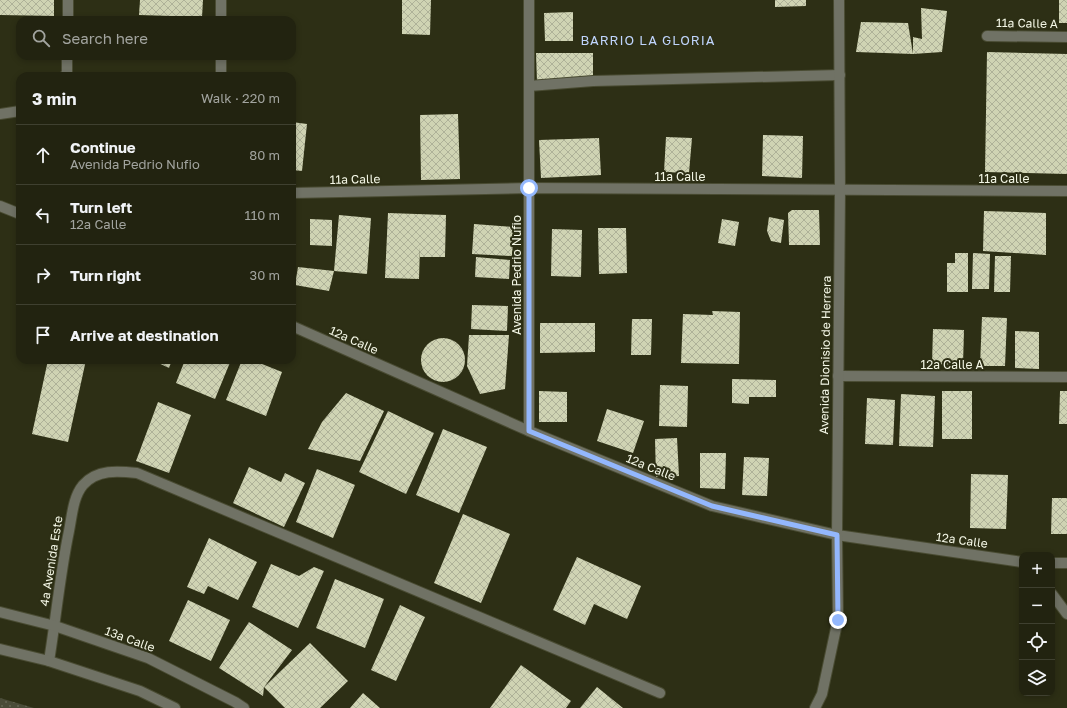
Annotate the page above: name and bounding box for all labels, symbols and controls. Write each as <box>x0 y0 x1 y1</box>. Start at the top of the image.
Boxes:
street label: 11a Calle A <box>996 15 1058 31</box>
search box <box>16 16 296 60</box>
icon: search <box>30 27 52 49</box>
text: Search here <box>62 29 148 47</box>
district label: BARRIO LA GLORIA <box>581 32 715 48</box>
text: 3 min <box>32 88 76 109</box>
text: Walk · 220 m <box>201 90 280 106</box>
text: Continue <box>70 138 136 156</box>
icon: ahead <box>32 144 54 166</box>
text: 80 m <box>249 147 280 163</box>
text: Avenida Pedrio Nufio <box>70 156 200 172</box>
street label: 11a Calle <box>655 169 705 184</box>
street label: 11a Calle <box>329 171 381 187</box>
street label: 11a Calle <box>979 171 1029 186</box>
route start <box>520 179 538 197</box>
text: Turn left <box>70 198 132 216</box>
icon: left <box>32 204 54 226</box>
text: 110 m <box>245 207 280 223</box>
street label: Avenida Pedrio Nufio <box>509 215 524 335</box>
text: 12a Calle <box>70 216 126 232</box>
icon: right <box>32 264 54 286</box>
text: Turn right <box>70 266 141 284</box>
text: 30 m <box>250 267 280 283</box>
street label: Avenida Dionisio de Herrera <box>816 276 834 434</box>
street label: 12a Calle <box>327 323 381 357</box>
icon: arrive <box>32 324 54 346</box>
text: Arrive at destination <box>70 326 219 344</box>
street label: 12a Calle A <box>920 357 984 372</box>
street label: 12a Calle <box>624 450 678 484</box>
street label: 4a Avenida Este <box>36 515 66 607</box>
street label: 12a Calle <box>935 529 989 551</box>
map controls <box>1019 552 1055 696</box>
button: + <box>1019 552 1055 588</box>
button: − <box>1019 588 1055 624</box>
route end <box>829 611 847 629</box>
street label: 13a Calle <box>103 623 157 655</box>
button: locate <box>1019 624 1055 660</box>
button: layers <box>1019 660 1055 696</box>

